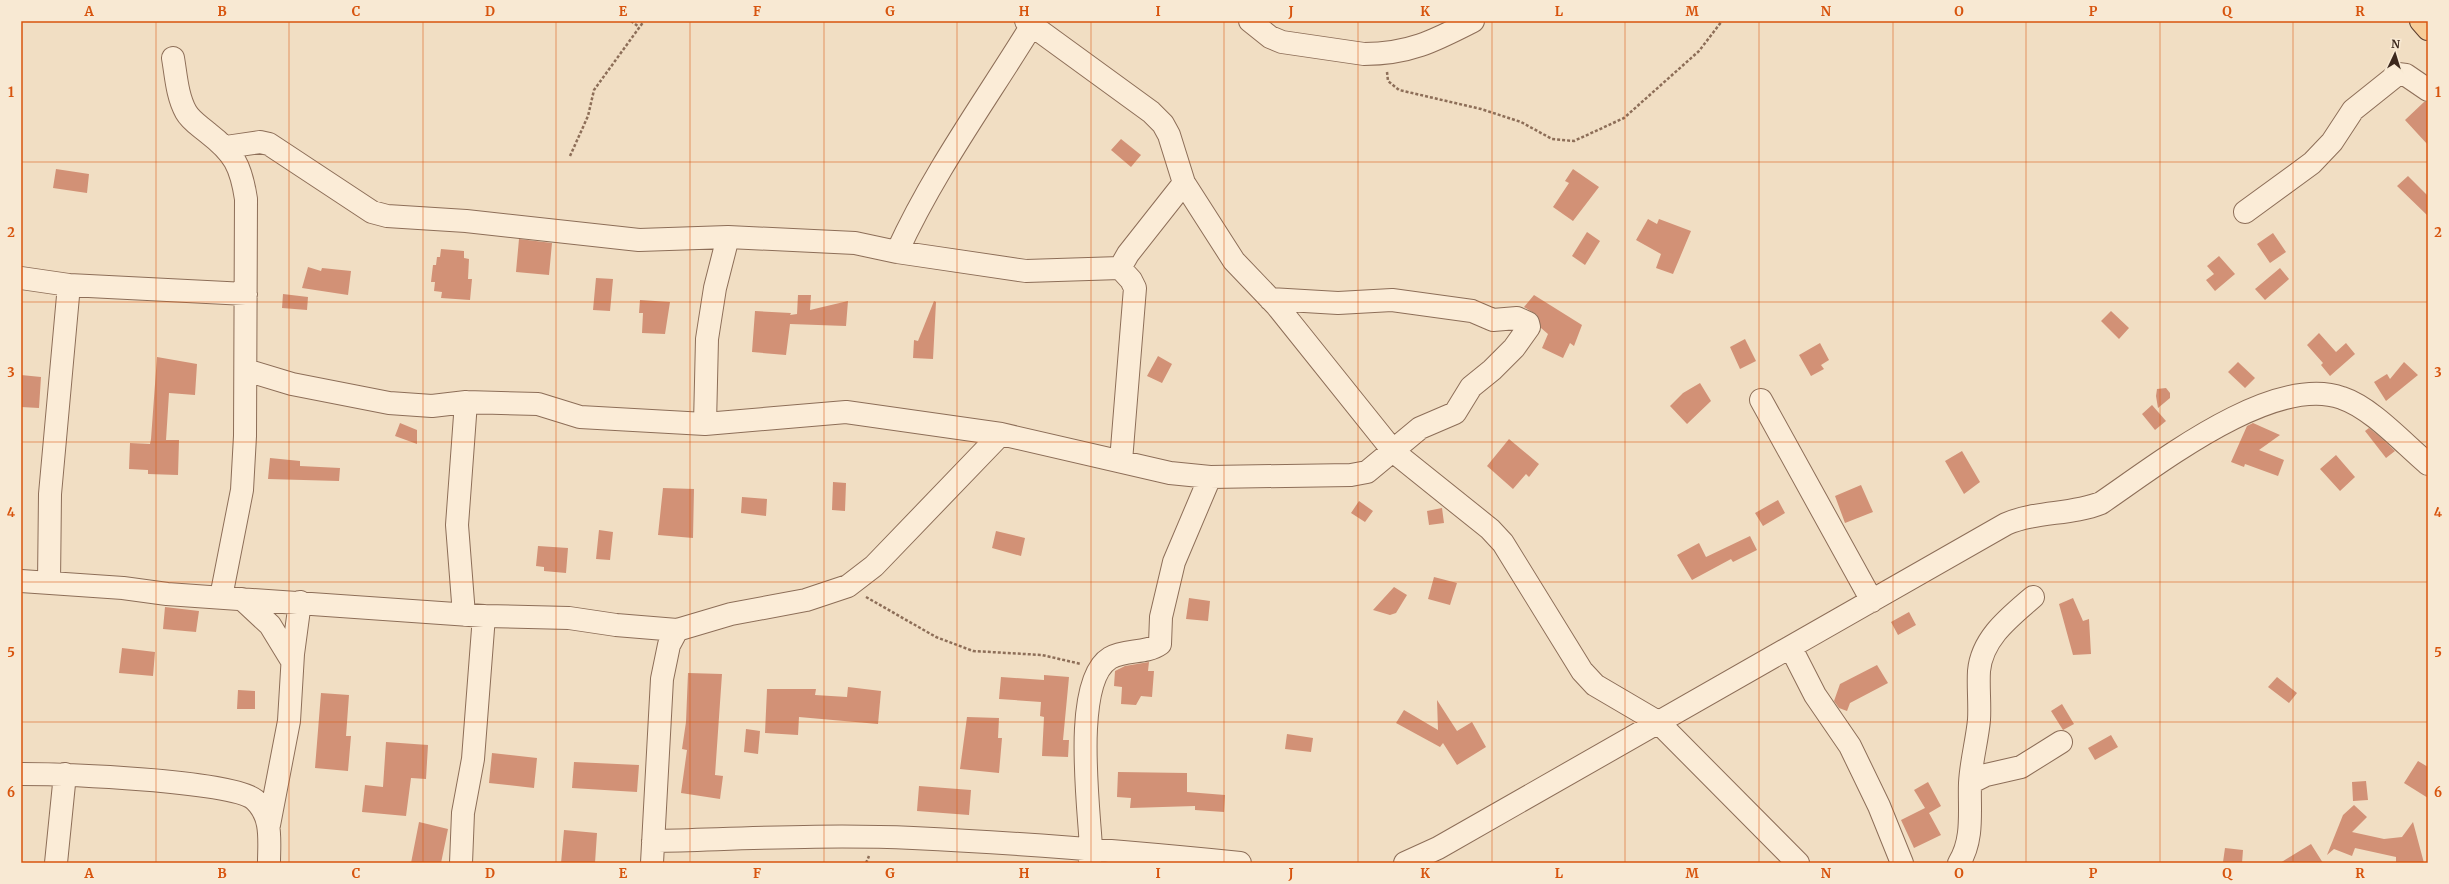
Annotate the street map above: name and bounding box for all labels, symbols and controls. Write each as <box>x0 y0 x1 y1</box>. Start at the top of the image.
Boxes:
text: A <box>83 3 94 20</box>
text: B <box>217 3 227 20</box>
text: C <box>352 3 361 20</box>
text: D <box>485 3 495 20</box>
text: E <box>619 3 628 20</box>
text: F <box>753 3 761 20</box>
text: G <box>885 3 895 20</box>
text: H <box>1019 3 1030 20</box>
text: I <box>1155 3 1161 20</box>
text: J <box>1287 3 1294 20</box>
text: K <box>1420 3 1430 20</box>
text: L <box>1555 3 1564 20</box>
text: M <box>1685 3 1699 20</box>
text: N <box>1821 3 1832 20</box>
text: O <box>1954 3 1964 20</box>
text: P <box>2089 3 2098 20</box>
text: Q <box>2222 3 2233 20</box>
text: R <box>2355 3 2365 20</box>
north arrow <box>2375 34 2415 74</box>
text: N <box>2391 37 2401 51</box>
text: 1 <box>8 84 14 101</box>
text: 1 <box>2435 84 2441 101</box>
text: 2 <box>7 224 15 241</box>
text: 2 <box>2434 224 2442 241</box>
text: 3 <box>7 364 15 381</box>
text: 3 <box>2434 364 2442 381</box>
text: 4 <box>7 504 16 521</box>
text: 4 <box>2434 504 2443 521</box>
text: 5 <box>7 644 15 661</box>
text: 5 <box>2434 644 2442 661</box>
text: 6 <box>7 784 15 801</box>
text: 6 <box>2434 784 2442 801</box>
text: A <box>83 865 94 882</box>
text: B <box>217 865 227 882</box>
text: C <box>352 865 361 882</box>
text: D <box>485 865 495 882</box>
text: E <box>619 865 628 882</box>
text: F <box>753 865 761 882</box>
text: G <box>885 865 895 882</box>
text: H <box>1019 865 1030 882</box>
text: I <box>1155 865 1161 882</box>
text: J <box>1287 865 1294 882</box>
text: K <box>1420 865 1430 882</box>
text: L <box>1555 865 1564 882</box>
text: M <box>1685 865 1699 882</box>
text: N <box>1821 865 1832 882</box>
text: O <box>1954 865 1964 882</box>
text: P <box>2089 865 2098 882</box>
text: Q <box>2222 865 2233 882</box>
text: R <box>2355 865 2365 882</box>

